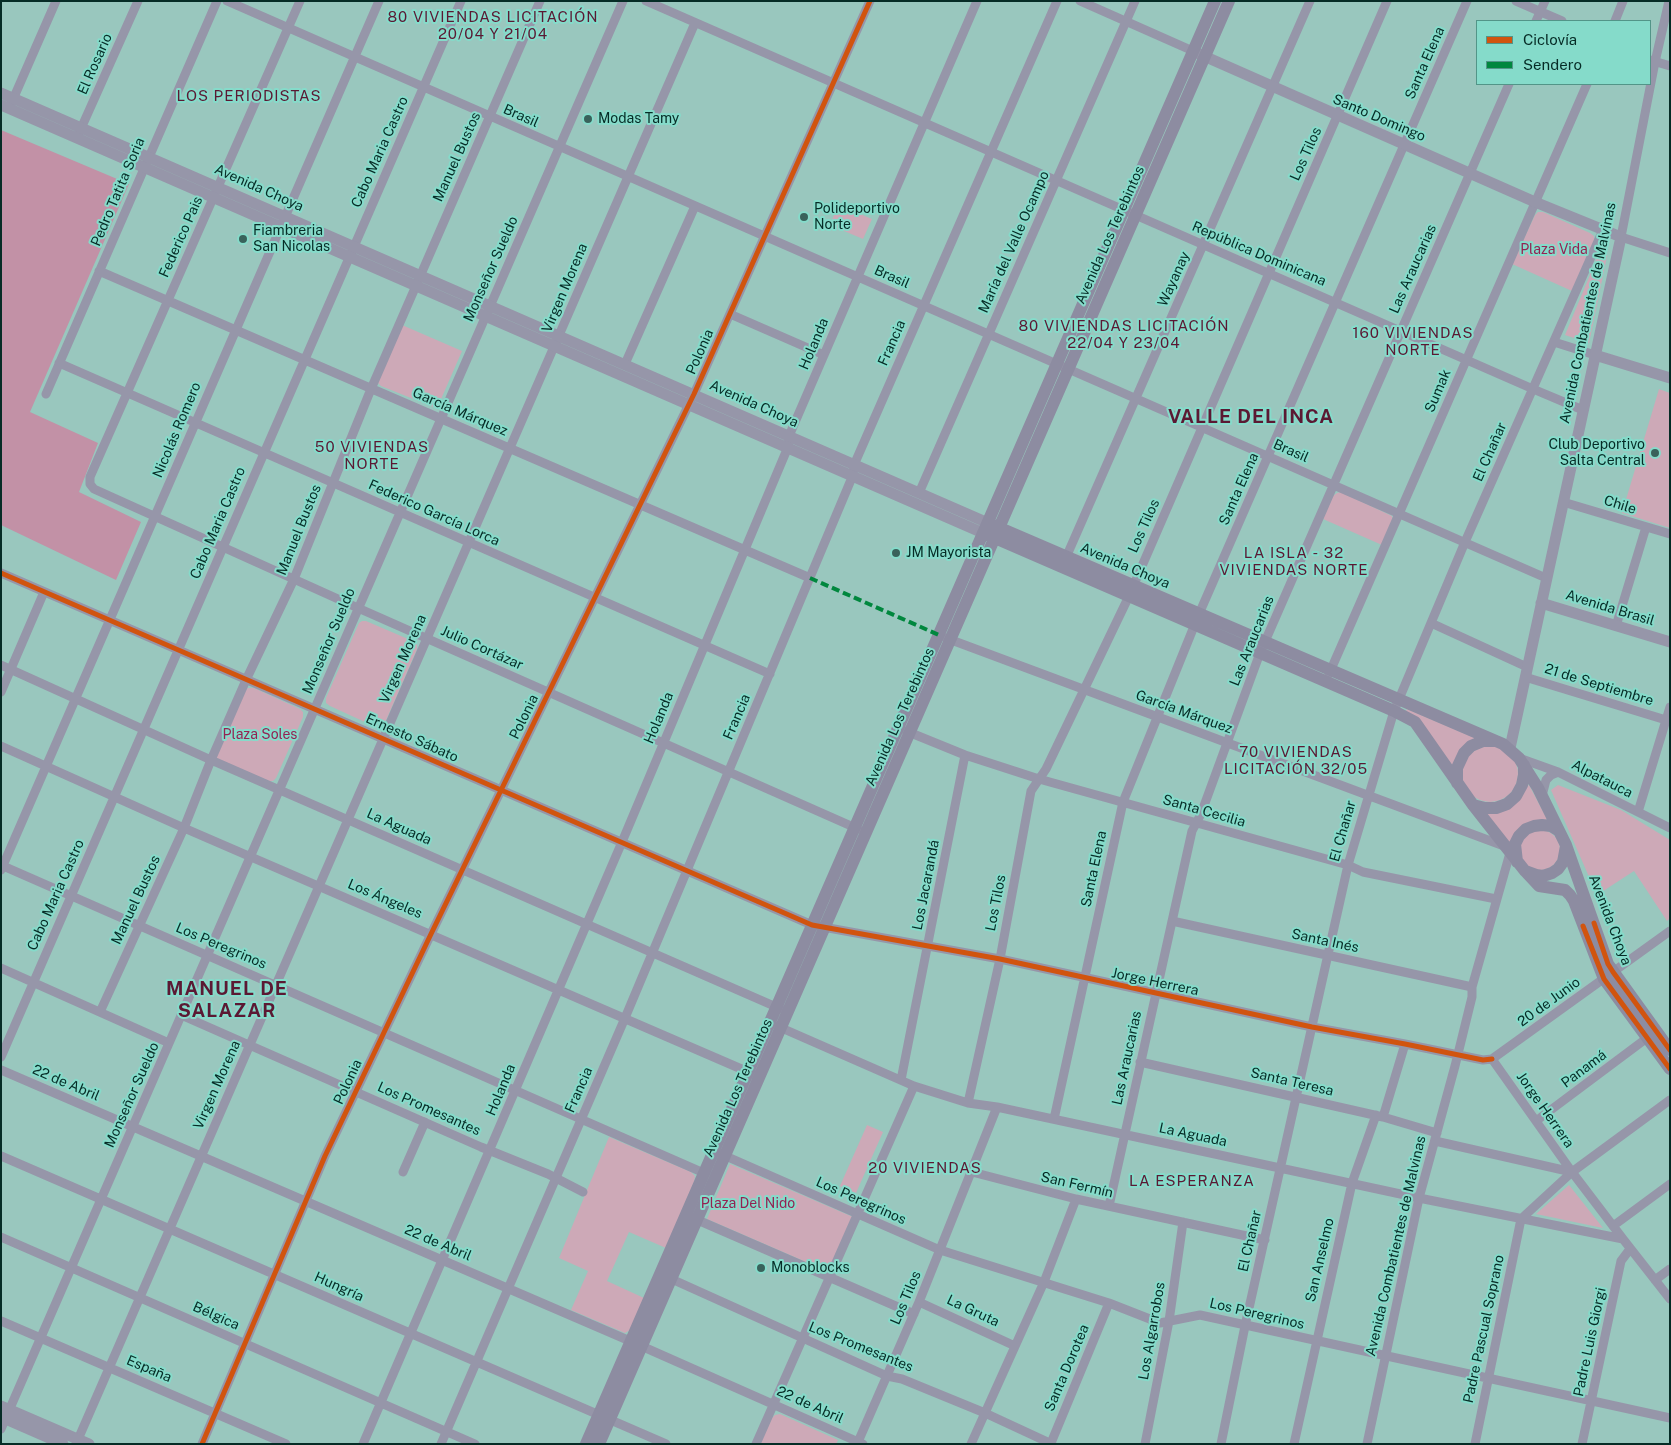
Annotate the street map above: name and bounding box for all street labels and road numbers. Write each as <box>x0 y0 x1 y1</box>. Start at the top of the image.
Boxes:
street label: Santa Elena <box>1402 24 1448 102</box>
street label: El Rosario <box>74 31 116 97</box>
street label: Santo Domingo <box>1330 91 1428 145</box>
street label: Cabo Maria Castro <box>348 94 412 210</box>
street label: Brasil <box>501 101 541 131</box>
street label: Manuel Bustos <box>430 109 484 205</box>
street label: Los Tilos <box>1287 125 1325 183</box>
street label: Pedro Tatita Soria <box>88 135 148 249</box>
street label: Avenida Choya <box>212 161 306 215</box>
street label: Avenida Los Terebintos <box>1072 163 1148 307</box>
street label: María del Valle Ocampo <box>975 168 1053 316</box>
street label: Federico Pais <box>156 194 206 280</box>
street label: Avenida Combatientes de Malvinas <box>1556 201 1620 425</box>
street label: Monseñor Sueldo <box>460 214 522 324</box>
street label: República Dominicana <box>1189 218 1329 290</box>
street label: Las Araucarias <box>1386 222 1440 316</box>
street label: Virgen Morena <box>539 241 591 335</box>
street label: Wayanay <box>1154 249 1194 309</box>
street label: Brasil <box>872 262 912 292</box>
street label: Holanda <box>796 316 832 372</box>
street label: Francia <box>875 318 909 368</box>
street label: Polonia <box>683 327 717 377</box>
street label: Sumak <box>1421 367 1455 415</box>
street label: Avenida Choya <box>707 377 801 431</box>
street label: Nicolás Romero <box>149 380 205 480</box>
street label: García Márquez <box>410 384 510 440</box>
street label: El Chañar <box>1470 420 1510 484</box>
street label: Brasil <box>1271 436 1311 466</box>
street label: Santa Elena <box>1216 450 1262 528</box>
street label: Cabo Maria Castro <box>187 464 249 582</box>
street label: Federico García Lorca <box>366 476 502 550</box>
street label: Manuel Bustos <box>273 482 325 578</box>
street label: Chile <box>1602 492 1638 518</box>
street label: Los Tilos <box>1125 497 1163 555</box>
street label: Avenida Choya <box>1078 540 1172 592</box>
street label: Monseñor Sueldo <box>299 585 359 697</box>
street label: Avenida Brasil <box>1563 586 1657 630</box>
street label: Las Araucarias <box>1226 593 1278 689</box>
street label: Virgen Morena <box>376 612 430 706</box>
street label: Julio Cortázar <box>438 622 526 674</box>
street label: Avenida Los Terebintos <box>862 645 938 789</box>
street label: 21 de Septiembre <box>1542 660 1656 710</box>
street label: García Márquez <box>1133 687 1235 737</box>
street label: Holanda <box>641 690 677 746</box>
street label: Polonia <box>506 692 542 742</box>
street label: Francia <box>720 692 754 742</box>
street label: Ernesto Sábato <box>363 710 461 766</box>
street label: Alpatauca <box>1569 756 1635 802</box>
street label: Santa Cecilia <box>1161 791 1247 831</box>
street label: El Chañar <box>1326 798 1360 864</box>
street label: La Aguada <box>364 805 434 849</box>
street label: Santa Elena <box>1078 829 1110 909</box>
street label: Cabo Maria Castro <box>24 837 88 953</box>
street label: Los Jacarandá <box>909 838 943 932</box>
street label: Manuel Bustos <box>108 853 164 947</box>
street label: Avenida Choya <box>1585 872 1635 968</box>
street label: Los Tilos <box>982 873 1010 933</box>
street label: Los Ángeles <box>345 876 425 922</box>
street label: Los Peregrinos <box>173 919 269 973</box>
street label: Santa Inés <box>1290 926 1360 956</box>
street label: Jorge Herrera <box>1110 965 1200 999</box>
street label: 20 de Junio <box>1514 974 1584 1030</box>
street label: Las Araucarias <box>1109 1009 1145 1107</box>
street label: Avenida Los Terebintos <box>700 1016 776 1160</box>
street label: Virgen Morena <box>190 1038 244 1132</box>
street label: Monseñor Sueldo <box>101 1040 163 1150</box>
street label: Panamá <box>1558 1047 1610 1091</box>
street label: Polonia <box>330 1057 366 1107</box>
street label: 22 de Abril <box>30 1061 102 1105</box>
street label: Holanda <box>483 1062 519 1118</box>
street label: Santa Teresa <box>1249 1064 1335 1100</box>
street label: Francia <box>562 1065 596 1115</box>
street label: Jorge Herrera <box>1513 1069 1577 1151</box>
street label: Los Promesantes <box>375 1079 483 1139</box>
street label: La Aguada <box>1157 1120 1229 1150</box>
street label: Avenida Combatientes de Malvinas <box>1362 1134 1430 1358</box>
street label: San Fermín <box>1039 1169 1115 1201</box>
street label: Los Peregrinos <box>813 1174 909 1228</box>
street label: El Chañar <box>1235 1208 1265 1274</box>
street label: San Anselmo <box>1302 1216 1338 1304</box>
street label: 22 de Abril <box>402 1221 474 1265</box>
street label: Padre Pascual Soprano <box>1460 1253 1508 1405</box>
street label: Hungría <box>312 1269 366 1305</box>
street label: Los Tilos <box>887 1269 925 1327</box>
street label: Los Algarrobos <box>1135 1281 1169 1381</box>
street label: Padre Luis Giorgi <box>1570 1286 1610 1398</box>
street label: La Gruta <box>944 1292 1002 1330</box>
street label: Los Peregrinos <box>1208 1295 1306 1333</box>
street label: Bélgica <box>190 1298 242 1334</box>
street label: Los Promesantes <box>806 1318 916 1376</box>
street label: Santa Dorotea <box>1041 1322 1093 1414</box>
street label: España <box>124 1352 174 1386</box>
street label: 22 de Abril <box>774 1383 846 1427</box>

